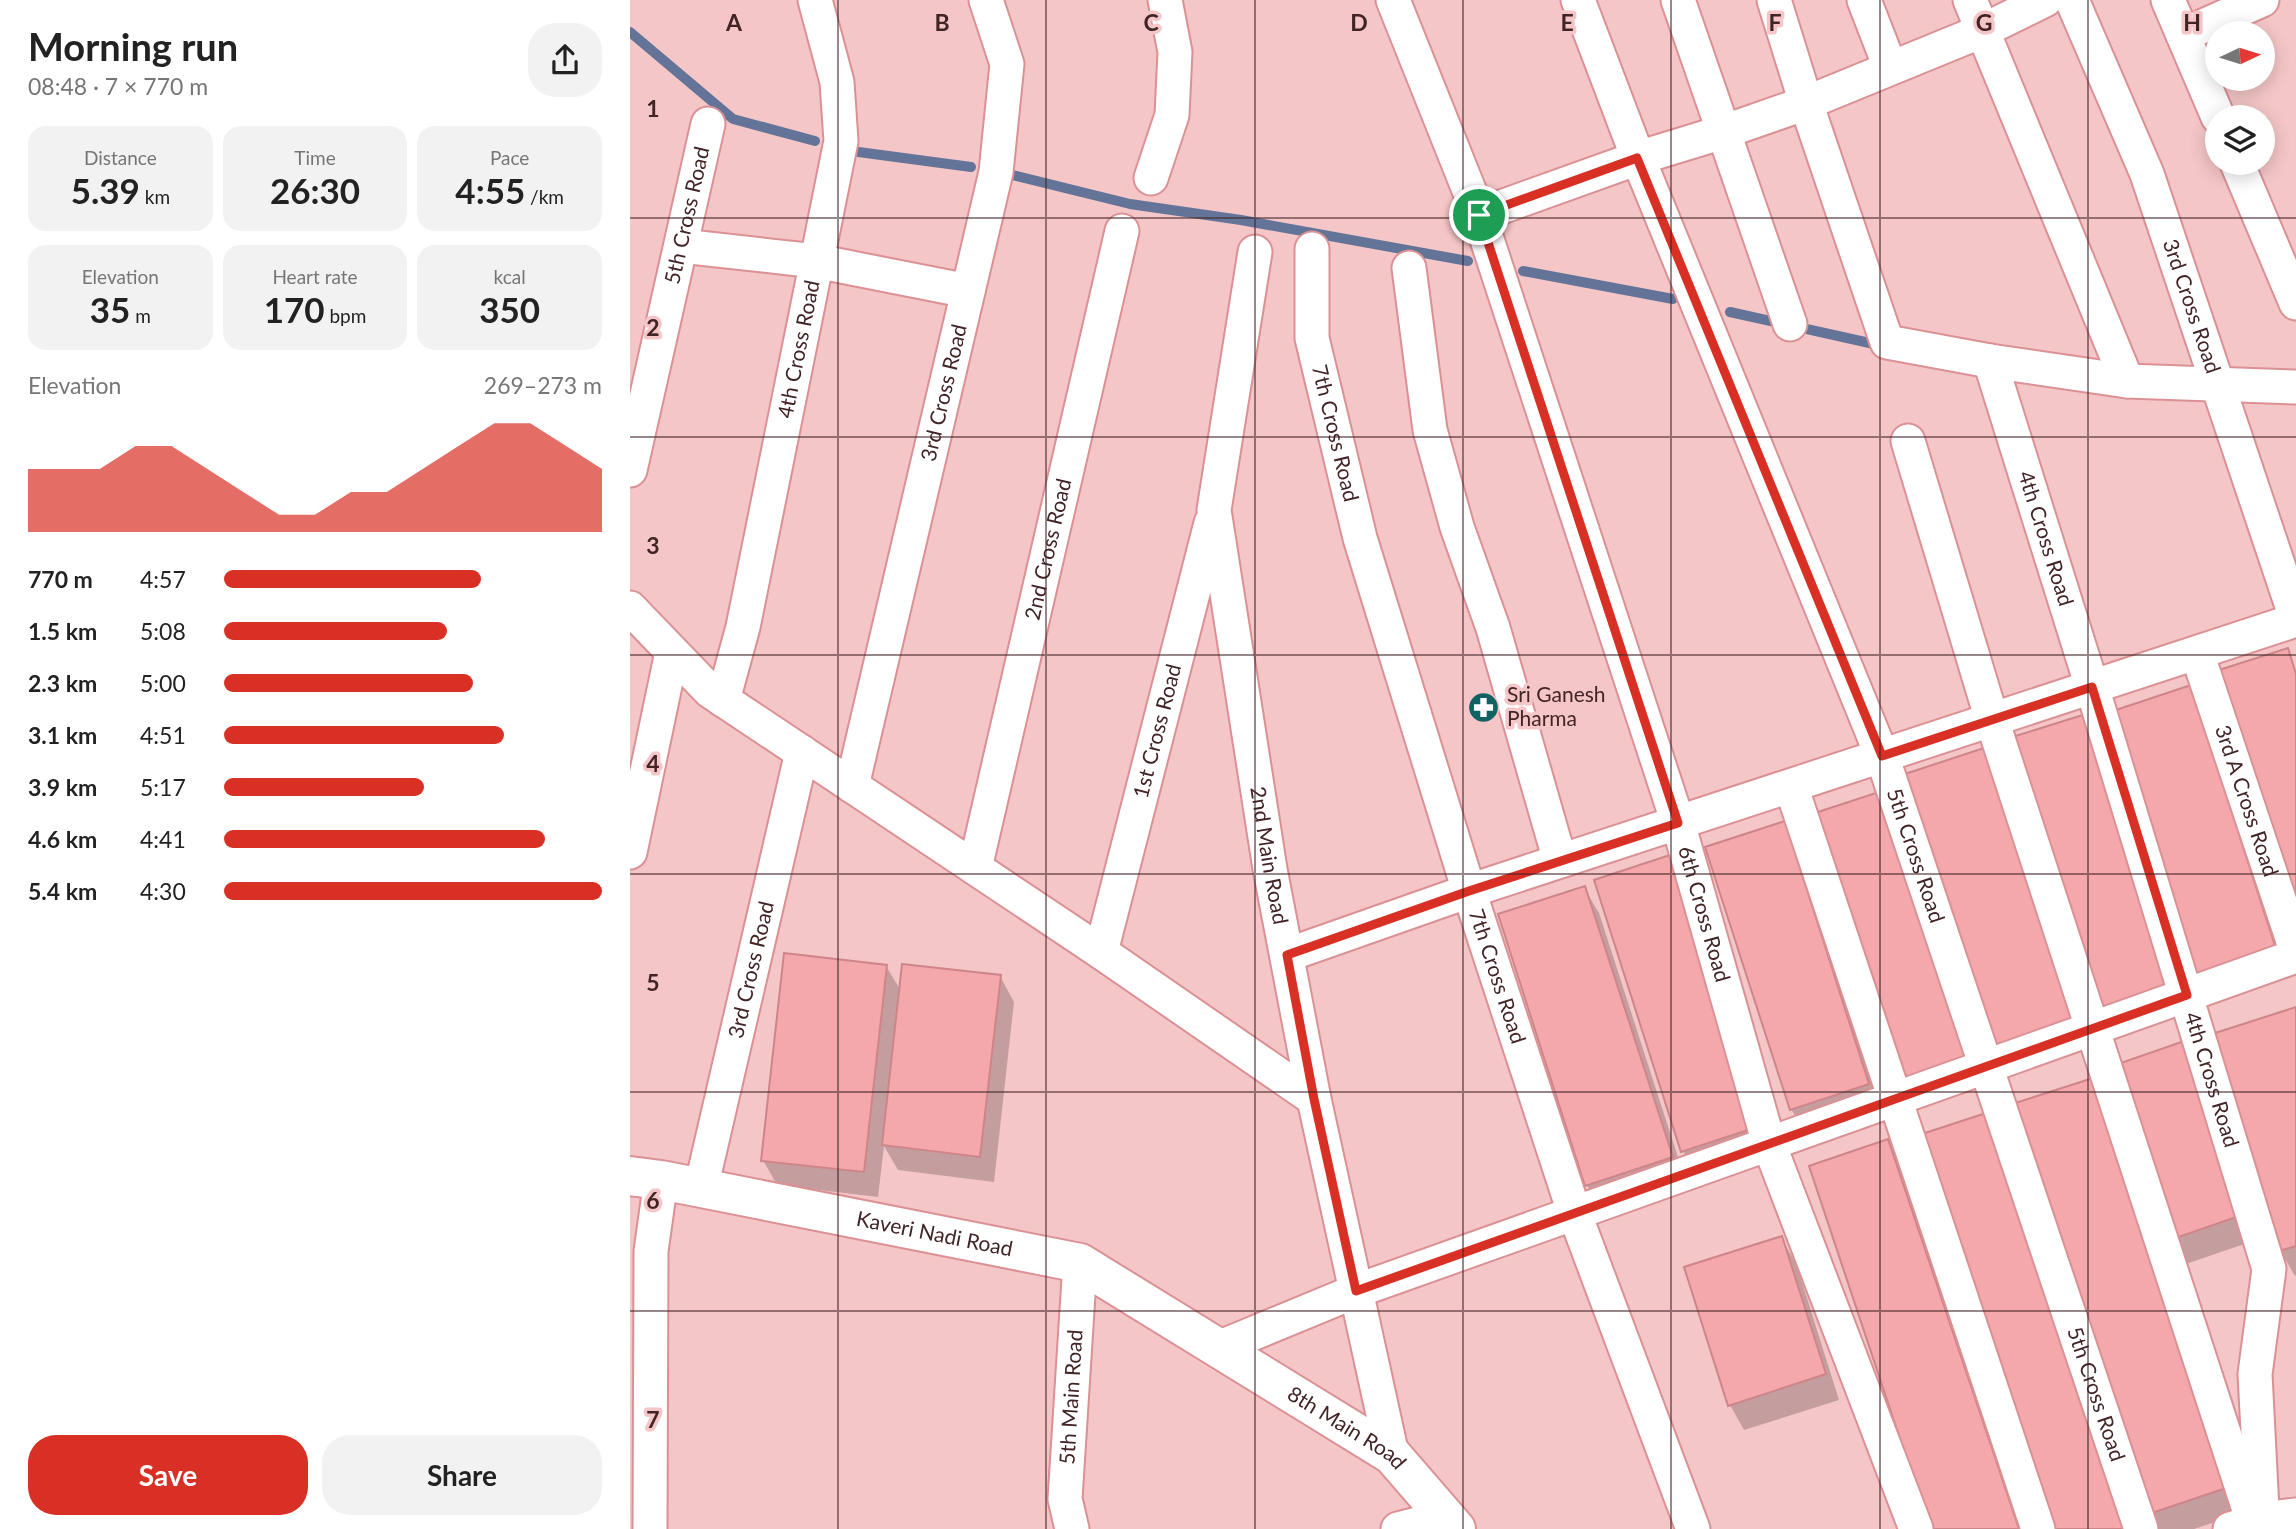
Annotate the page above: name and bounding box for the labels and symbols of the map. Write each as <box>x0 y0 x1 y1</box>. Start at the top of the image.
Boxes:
text: A <box>725 8 743 36</box>
text: B <box>934 8 950 36</box>
text: C <box>1143 8 1159 36</box>
text: D <box>1350 8 1368 36</box>
text: E <box>1560 8 1574 36</box>
text: F <box>1768 8 1782 36</box>
text: G <box>1976 8 1992 36</box>
text: H <box>2183 8 2201 36</box>
north arrow <box>2205 21 2275 91</box>
text: 1 <box>646 94 660 122</box>
street label: 5th Cross Road <box>658 144 714 286</box>
pin <box>1449 185 1509 245</box>
street label: 3rd Cross Road <box>2159 236 2227 376</box>
street label: 4th Cross Road <box>771 278 824 420</box>
text: 2 <box>646 313 660 341</box>
street label: 3rd Cross Road <box>915 321 971 463</box>
street label: 7th Cross Road <box>1308 362 1365 504</box>
street label: 4th Cross Road <box>2014 467 2080 609</box>
street label: 2nd Cross Road <box>1019 476 1075 622</box>
text: 3 <box>646 531 660 559</box>
street label: 1st Cross Road <box>1127 661 1185 800</box>
place label: Sri Ganesh Pharma <box>1507 681 1606 730</box>
pharmacy icon: Sri Ganesh Pharma <box>1467 690 1501 724</box>
street label: 3rd A Cross Road <box>2211 722 2285 879</box>
text: 4 <box>646 749 660 777</box>
street label: 2nd Main Road <box>1246 785 1294 926</box>
street label: 5th Cross Road <box>1883 785 1951 926</box>
street label: 6th Cross Road <box>1674 843 1736 985</box>
street label: 3rd Cross Road <box>722 898 778 1040</box>
street label: 7th Cross Road <box>1465 905 1532 1046</box>
text: 5 <box>646 968 660 996</box>
street label: 4th Cross Road <box>2181 1009 2245 1150</box>
text: 6 <box>646 1186 660 1214</box>
street label: Kaveri Nadi Road <box>854 1205 1015 1260</box>
street label: 5th Cross Road <box>2063 1323 2131 1464</box>
street label: 5th Main Road <box>1053 1329 1087 1465</box>
street label: 8th Main Road <box>1284 1380 1412 1473</box>
text: 7 <box>646 1405 660 1433</box>

